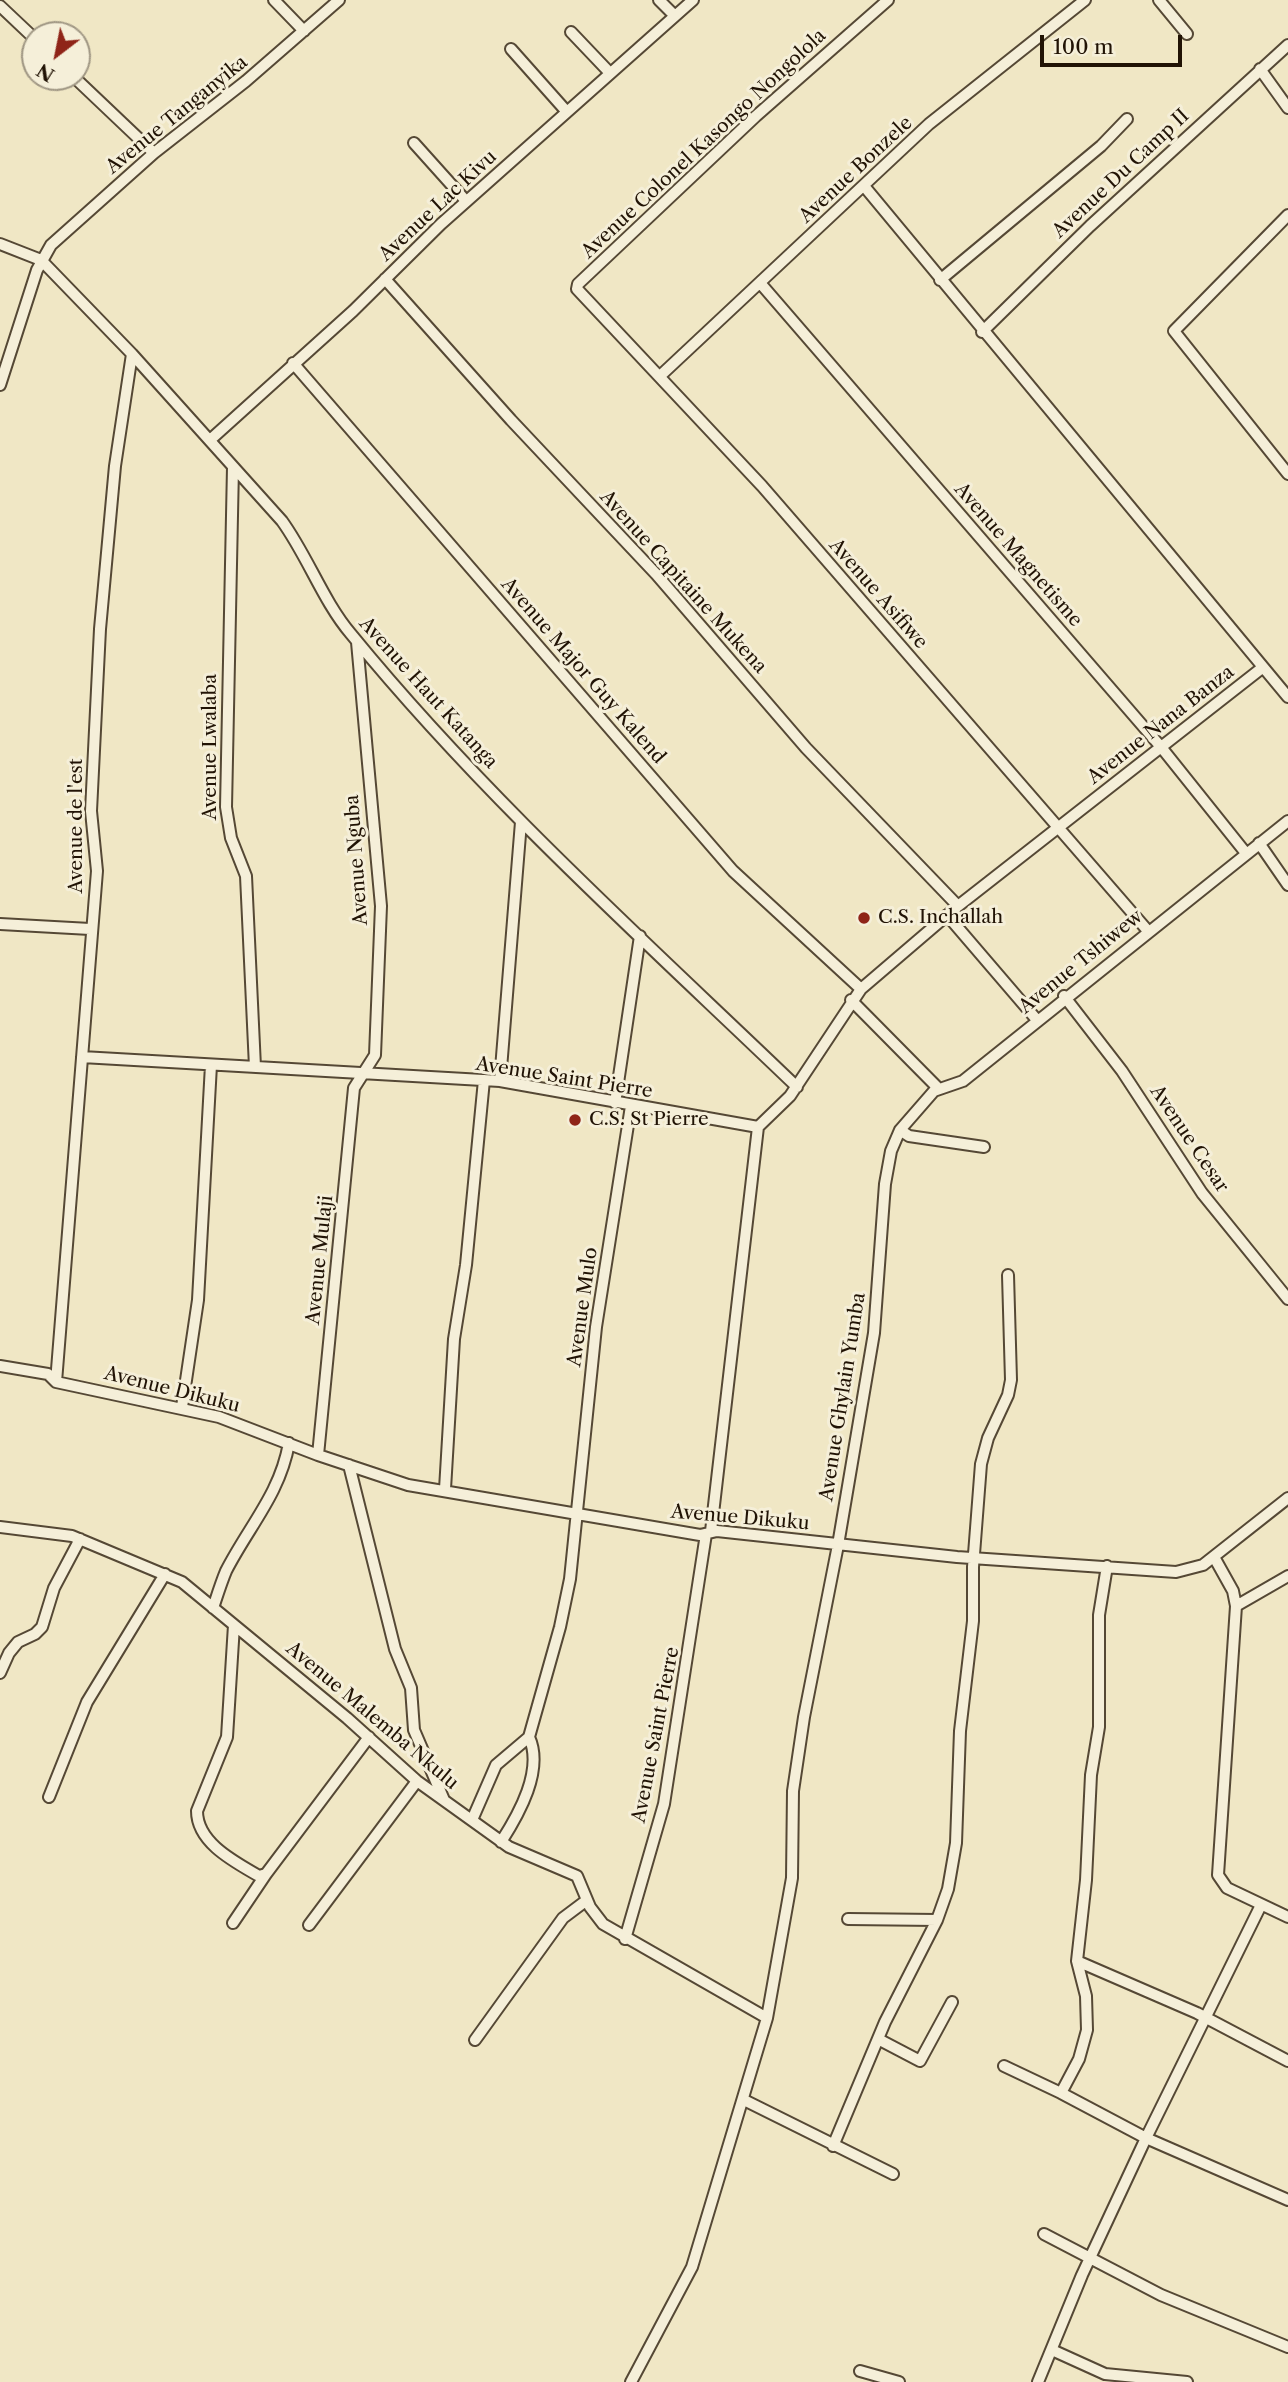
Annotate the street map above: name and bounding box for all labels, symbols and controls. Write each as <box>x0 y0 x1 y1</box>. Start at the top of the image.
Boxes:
north arrow <box>21 21 91 91</box>
scale bar <box>1043 21 1185 65</box>
street label: Avenue Colonel Kasongo Nongolola <box>577 25 831 263</box>
text: 100 m <box>1053 34 1114 59</box>
street label: Avenue Tanganyika <box>102 51 252 179</box>
text: N <box>33 58 59 87</box>
street label: Avenue Du Camp II <box>1048 105 1194 243</box>
street label: Avenue Bonzele <box>795 112 917 228</box>
street label: Avenue Lac Kivu <box>374 146 502 266</box>
street label: Avenue Magnetisme <box>949 478 1087 632</box>
street label: Avenue Capitaine Mukena <box>595 486 771 678</box>
street label: Avenue Asifiwe <box>824 534 932 654</box>
street label: Avenue Major Guy Kalend <box>496 573 670 769</box>
street label: Avenue Haut Katanga <box>354 613 502 773</box>
street label: Avenue Nana Banza <box>1083 661 1239 789</box>
street label: Avenue Lwalaba <box>200 674 222 820</box>
street label: Avenue de l'est <box>66 759 88 893</box>
street label: Avenue Nguba <box>341 794 373 926</box>
street label: Avenue Tshiwew <box>1015 905 1147 1019</box>
place label: C.S. Inchallah <box>878 907 1003 929</box>
marker: C.S. Inchallah <box>856 910 872 926</box>
street label: Avenue Saint Pierre <box>474 1053 654 1103</box>
street label: Avenue Cesar <box>1145 1081 1233 1197</box>
place label: C.S. St Pierre <box>589 1109 709 1131</box>
marker: C.S. St Pierre <box>567 1112 583 1128</box>
street label: Avenue Mulaji <box>302 1194 338 1326</box>
street label: Avenue Mulo <box>563 1246 603 1368</box>
street label: Avenue Ghylain Yumba <box>815 1291 871 1503</box>
street label: Avenue Dikuku <box>102 1362 242 1418</box>
street label: Avenue Dikuku <box>670 1501 810 1535</box>
street label: Avenue Malemba Nkulu <box>281 1637 463 1795</box>
street label: Avenue Saint Pierre <box>628 1645 684 1825</box>

